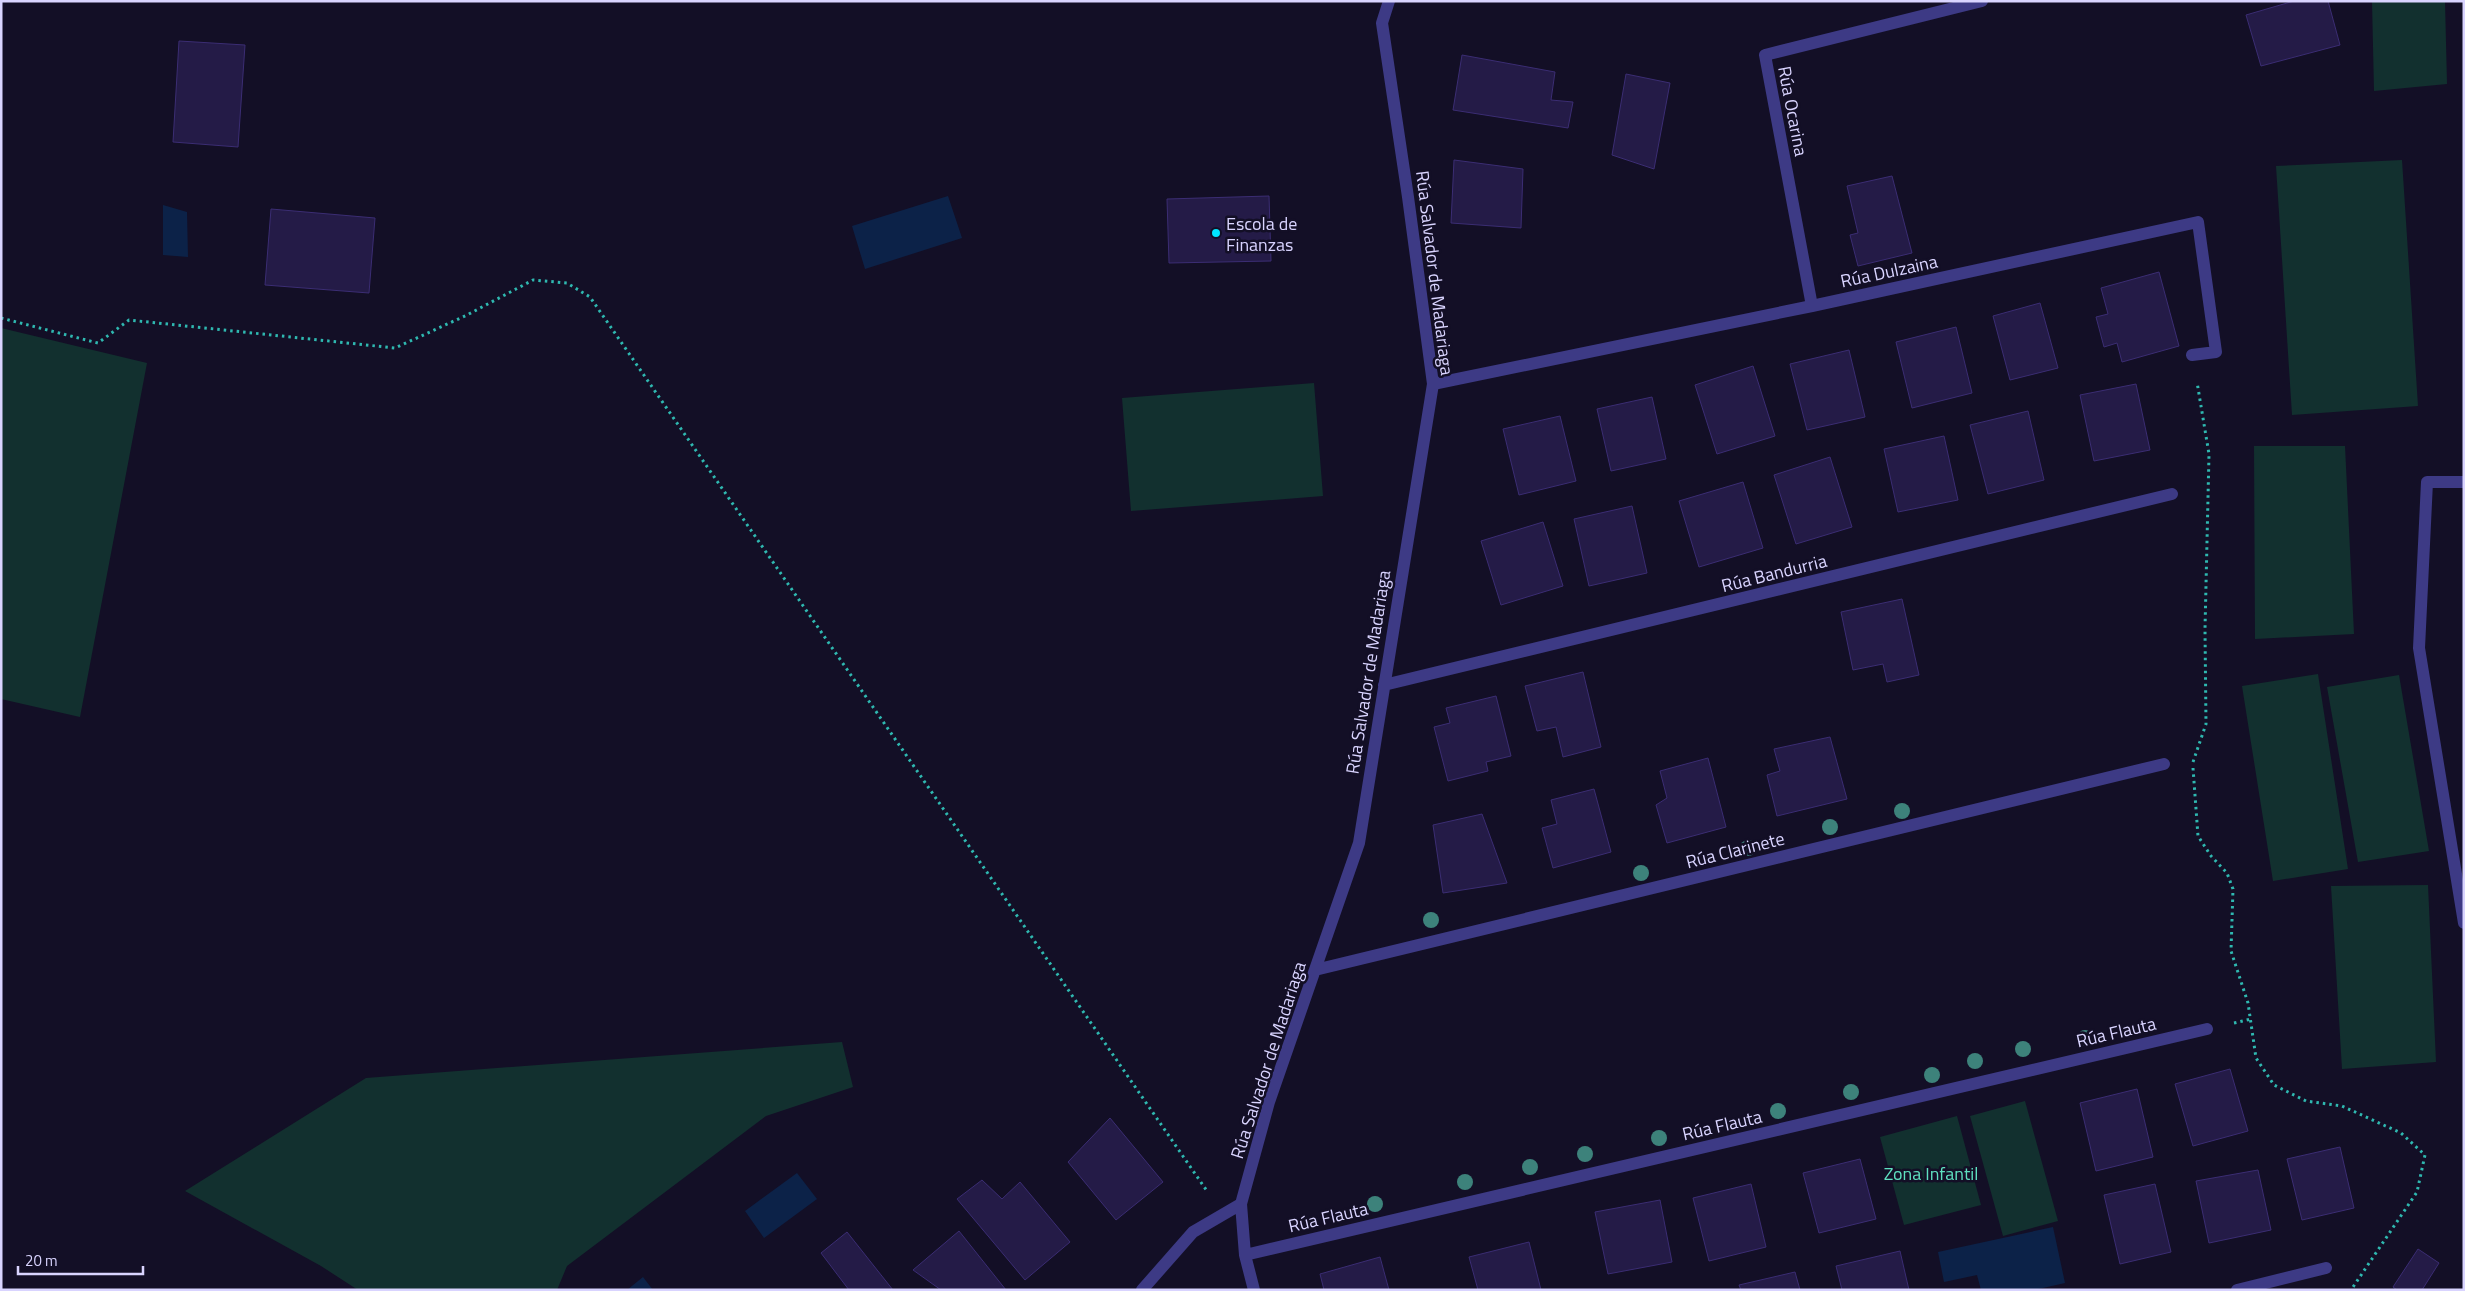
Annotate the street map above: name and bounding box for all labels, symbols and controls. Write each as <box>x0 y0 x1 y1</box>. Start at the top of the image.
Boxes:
street label: Rúa Ocarina <box>1771 64 1815 158</box>
street label: Rúa Salvador de Madariaga <box>1409 169 1461 377</box>
place label: Escola de Finanzas <box>1226 210 1297 258</box>
marker: Escola de Finanzas <box>1210 227 1222 239</box>
street label: Rúa Dulzaina <box>1838 248 1940 294</box>
street label: Rúa Bandurria <box>1718 547 1830 599</box>
street label: Rúa Salvador de Madariaga <box>1339 568 1397 776</box>
street label: Rúa Clarinete <box>1683 825 1787 875</box>
street label: Rúa Salvador de Madariaga <box>1223 958 1313 1162</box>
street label: Rúa Flauta <box>2073 1010 2159 1054</box>
street label: Rúa Flauta <box>1679 1103 1765 1147</box>
park label: Zona Infantil <box>1884 1160 1978 1187</box>
street label: Rúa Flauta <box>1285 1195 1371 1239</box>
scale bar <box>18 1244 142 1276</box>
text: 20 m <box>25 1249 58 1272</box>

